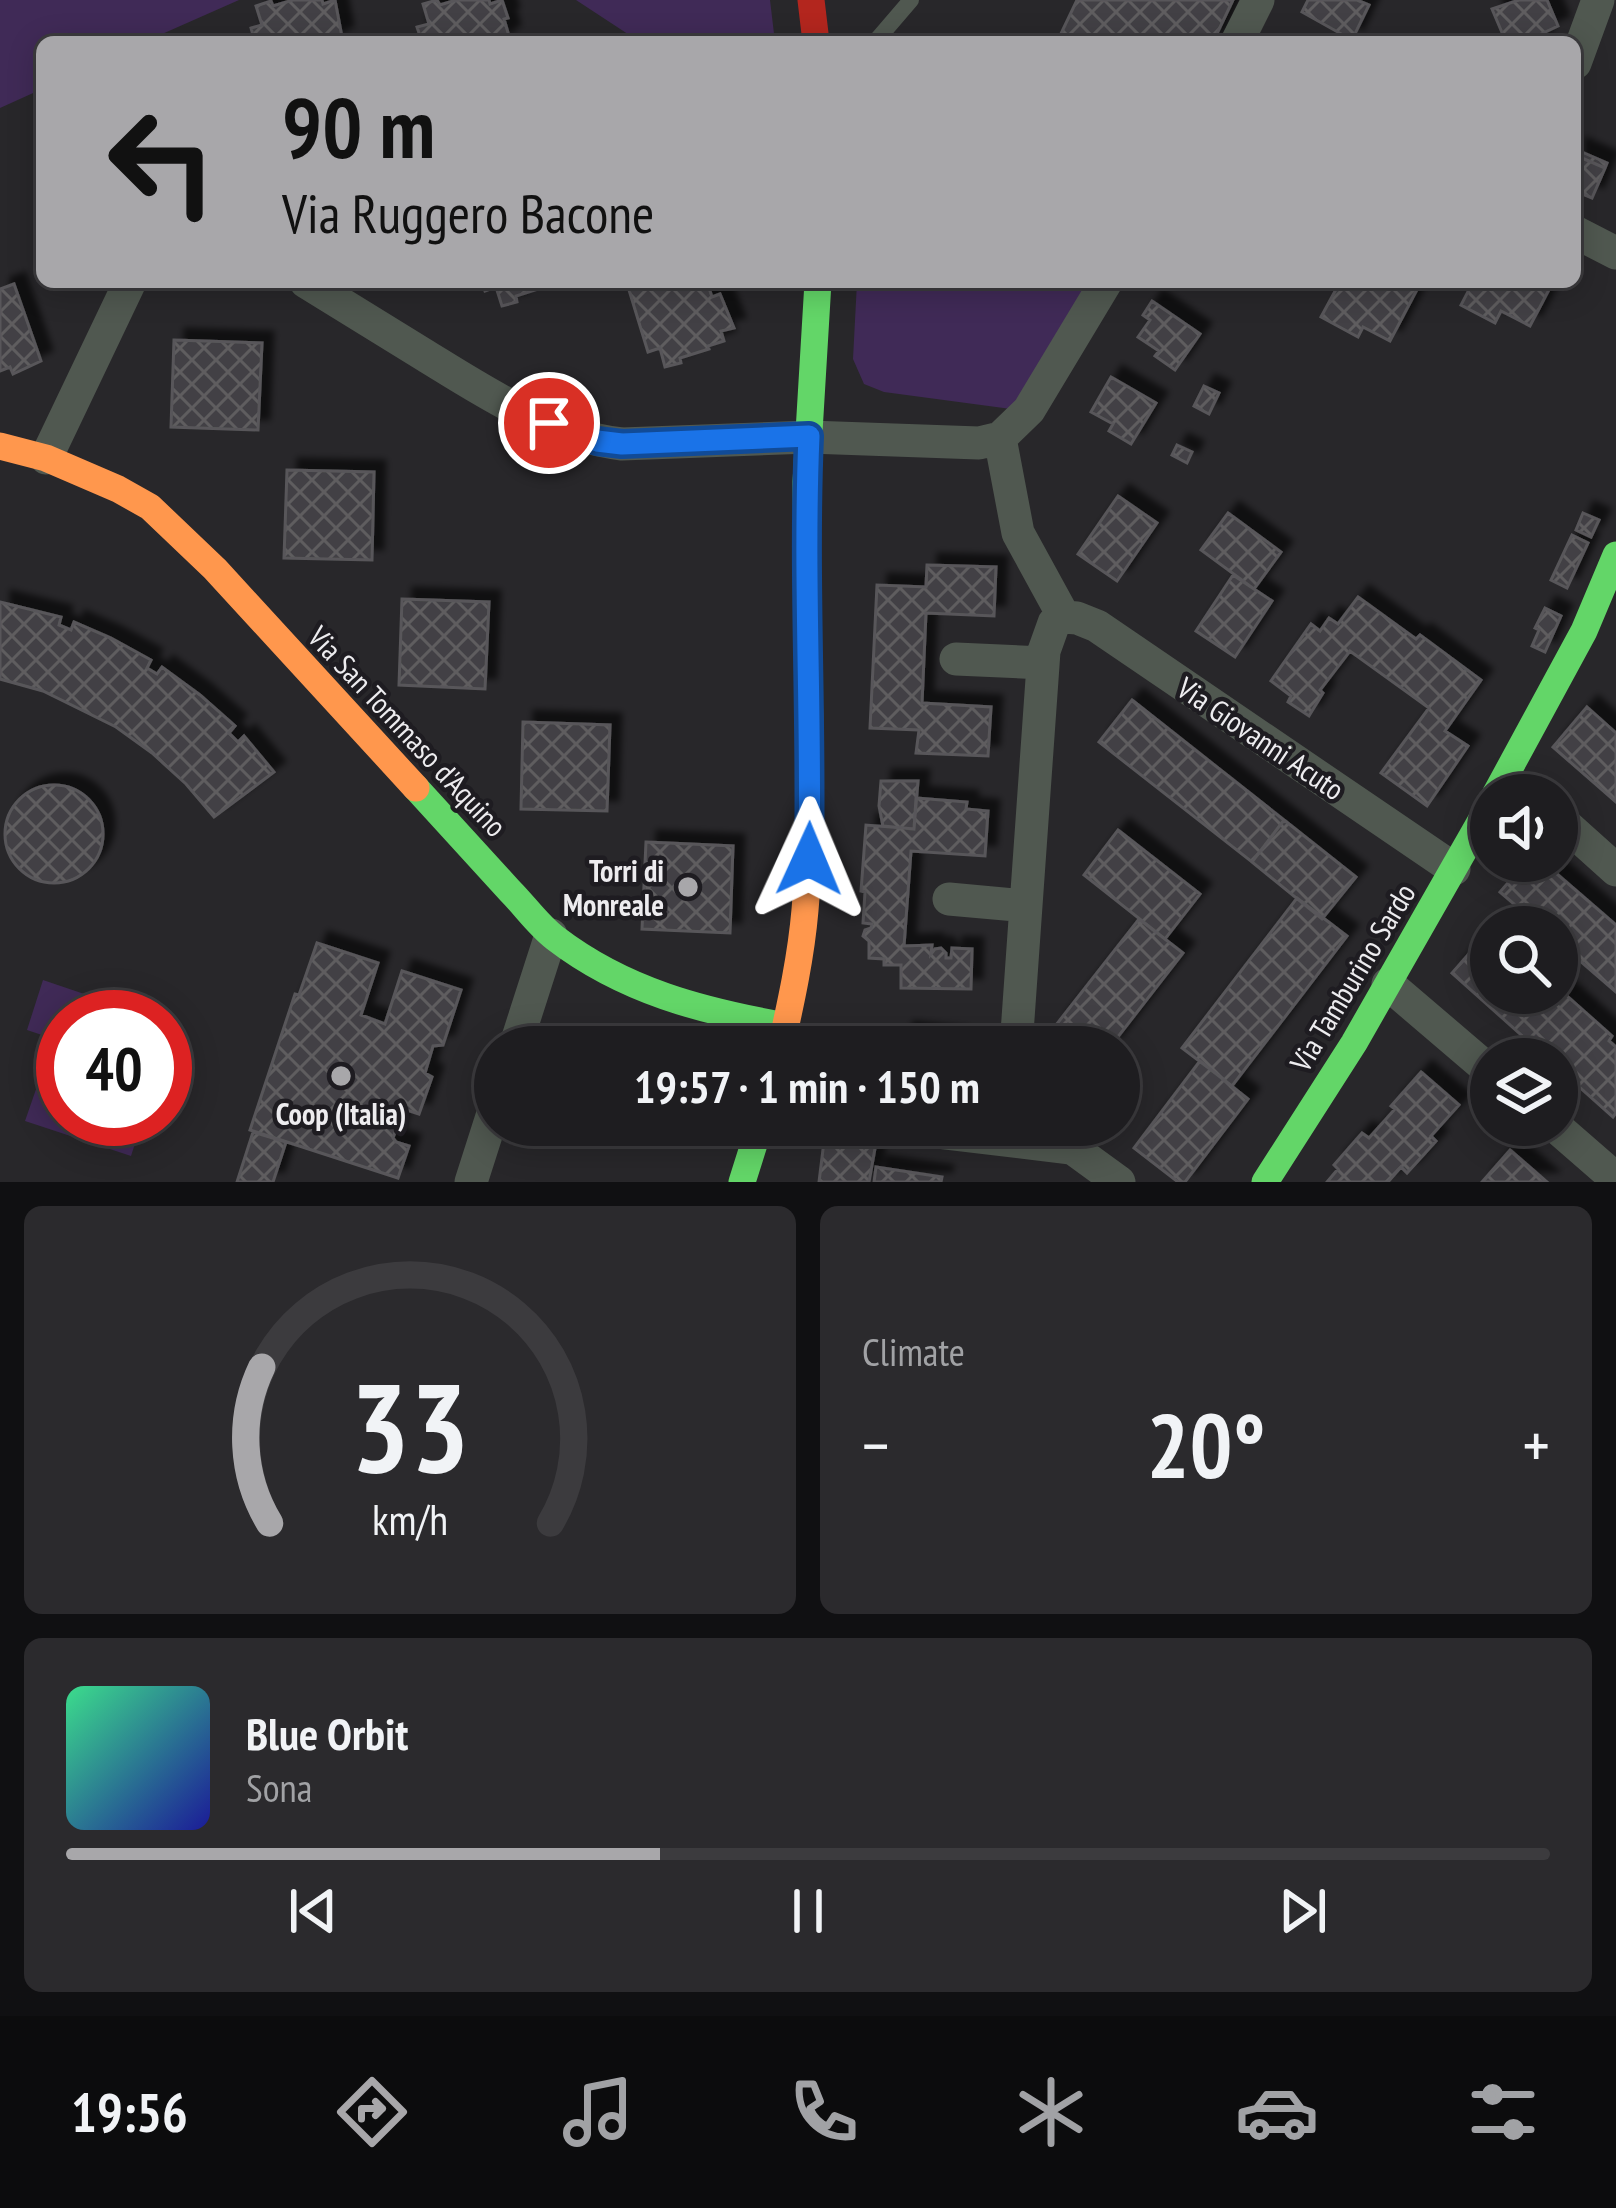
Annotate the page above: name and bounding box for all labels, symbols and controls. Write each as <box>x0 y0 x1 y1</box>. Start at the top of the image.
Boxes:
text: 90 m <box>282 72 435 181</box>
icon: left <box>84 84 240 240</box>
text: Via Ruggero Bacone <box>282 178 654 248</box>
pin <box>498 372 600 474</box>
icon: arrive <box>516 390 582 456</box>
street label: Via San Tommaso d'Aquino <box>300 617 516 845</box>
street label: Via Giovanni Acuto <box>1169 667 1352 808</box>
map controls <box>1470 774 1578 1146</box>
button: sound <box>1470 774 1578 882</box>
position arrow <box>746 796 872 922</box>
place label: Torri di Monreale <box>563 851 664 924</box>
marker: Torri di Monreale <box>675 874 701 900</box>
street label: Via Tamburino Sardo <box>1280 876 1423 1079</box>
button: search <box>1470 906 1578 1014</box>
speed limit sign: 40 <box>36 990 192 1146</box>
button: layers <box>1470 1038 1578 1146</box>
text: 19:57 · 1 min · 150 m <box>634 1057 980 1115</box>
marker: Coop (Italia) <box>328 1063 354 1089</box>
place label: Coop (Italia) <box>276 1094 406 1133</box>
text: Climate <box>862 1326 965 1377</box>
text: 33 <box>350 1345 470 1506</box>
text: 20° <box>1147 1386 1265 1503</box>
text: − <box>862 1402 889 1487</box>
text: + <box>1523 1402 1550 1487</box>
text: km/h <box>372 1491 448 1547</box>
text: Blue Orbit <box>246 1704 408 1762</box>
text: Sona <box>246 1762 312 1813</box>
icon: previous <box>280 1878 346 1944</box>
icon: pause <box>775 1878 841 1944</box>
icon: next <box>1270 1878 1336 1944</box>
icon: directions <box>330 2070 414 2154</box>
icon: music <box>556 2070 640 2154</box>
icon: phone <box>782 2070 866 2154</box>
icon: climate <box>1009 2070 1093 2154</box>
icon: car <box>1235 2070 1319 2154</box>
icon: filters <box>1461 2070 1545 2154</box>
text: 19:56 <box>71 2077 188 2147</box>

